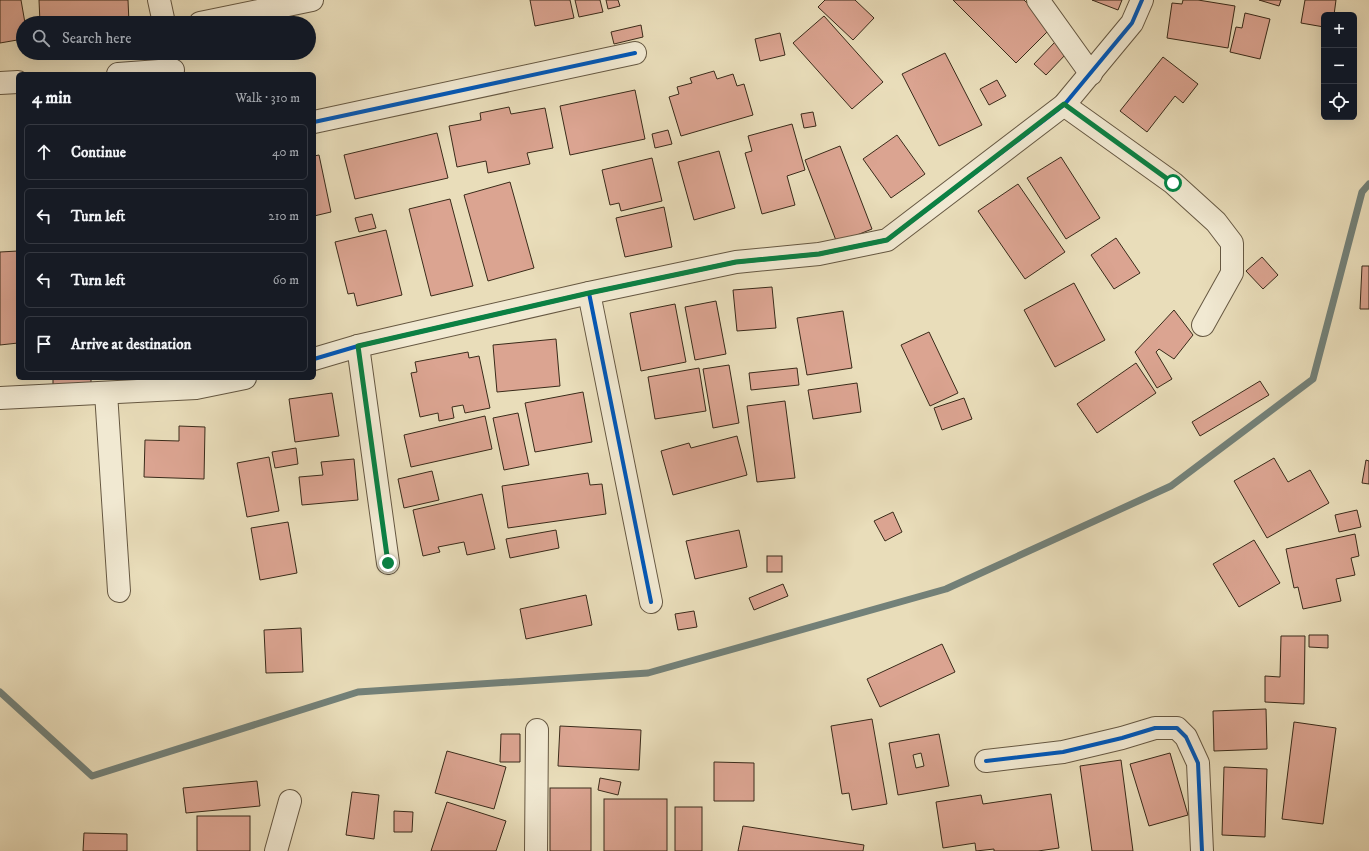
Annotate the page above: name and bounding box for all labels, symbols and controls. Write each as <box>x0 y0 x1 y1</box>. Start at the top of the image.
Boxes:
map controls <box>1321 12 1357 120</box>
button: + <box>1321 12 1357 48</box>
search box <box>16 16 316 60</box>
icon: search <box>30 27 52 49</box>
text: Search here <box>62 29 131 48</box>
button: − <box>1321 48 1357 84</box>
button: locate <box>1321 84 1357 120</box>
text: 4 min <box>32 87 71 109</box>
text: Walk · 310 m <box>235 90 300 106</box>
icon: ahead <box>33 141 55 163</box>
text: Continue <box>71 143 126 162</box>
text: 40 m <box>272 144 299 160</box>
route start <box>1164 174 1182 192</box>
icon: left <box>33 205 55 227</box>
text: Turn left <box>71 207 125 226</box>
text: 210 m <box>268 208 299 224</box>
icon: left <box>33 269 55 291</box>
text: Turn left <box>71 271 125 290</box>
text: 60 m <box>273 272 299 288</box>
icon: arrive <box>33 333 55 355</box>
text: Arrive at destination <box>71 335 191 354</box>
route end <box>379 554 397 572</box>

